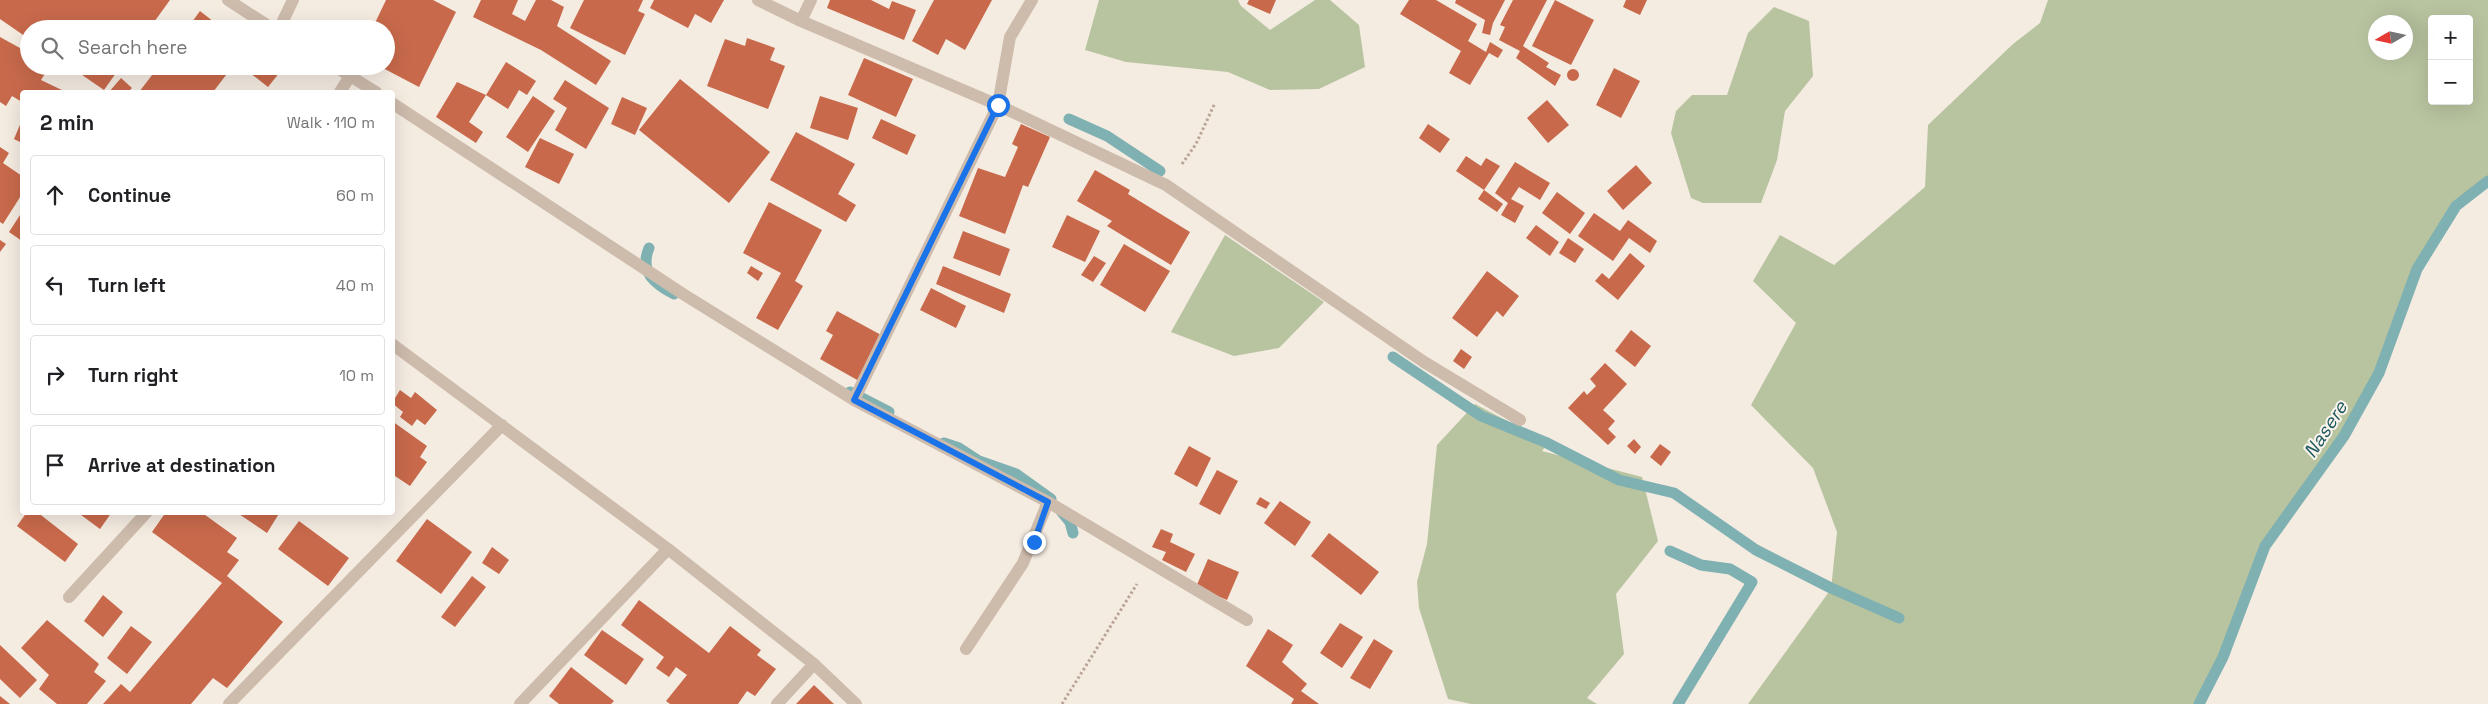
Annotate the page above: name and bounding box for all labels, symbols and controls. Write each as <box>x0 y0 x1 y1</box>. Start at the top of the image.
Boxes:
north arrow <box>2368 15 2413 60</box>
map controls <box>2428 15 2473 105</box>
button: + <box>2428 15 2473 60</box>
search box <box>20 20 395 75</box>
icon: search <box>38 34 66 62</box>
text: Search here <box>78 35 188 60</box>
button: − <box>2428 60 2473 105</box>
route start <box>987 94 1010 117</box>
text: 2 min <box>40 109 94 136</box>
text: Walk · 110 m <box>287 112 375 133</box>
icon: ahead <box>41 181 69 209</box>
text: Continue <box>88 183 171 208</box>
text: 60 m <box>336 185 374 206</box>
icon: left <box>41 271 69 299</box>
text: Turn left <box>88 273 166 298</box>
text: 40 m <box>336 275 374 296</box>
icon: right <box>41 361 69 389</box>
text: Turn right <box>88 363 178 388</box>
text: 10 m <box>339 365 374 386</box>
water label: Nasere <box>2298 396 2353 462</box>
icon: arrive <box>41 451 69 479</box>
text: Arrive at destination <box>88 453 276 478</box>
route end <box>1023 531 1046 554</box>

